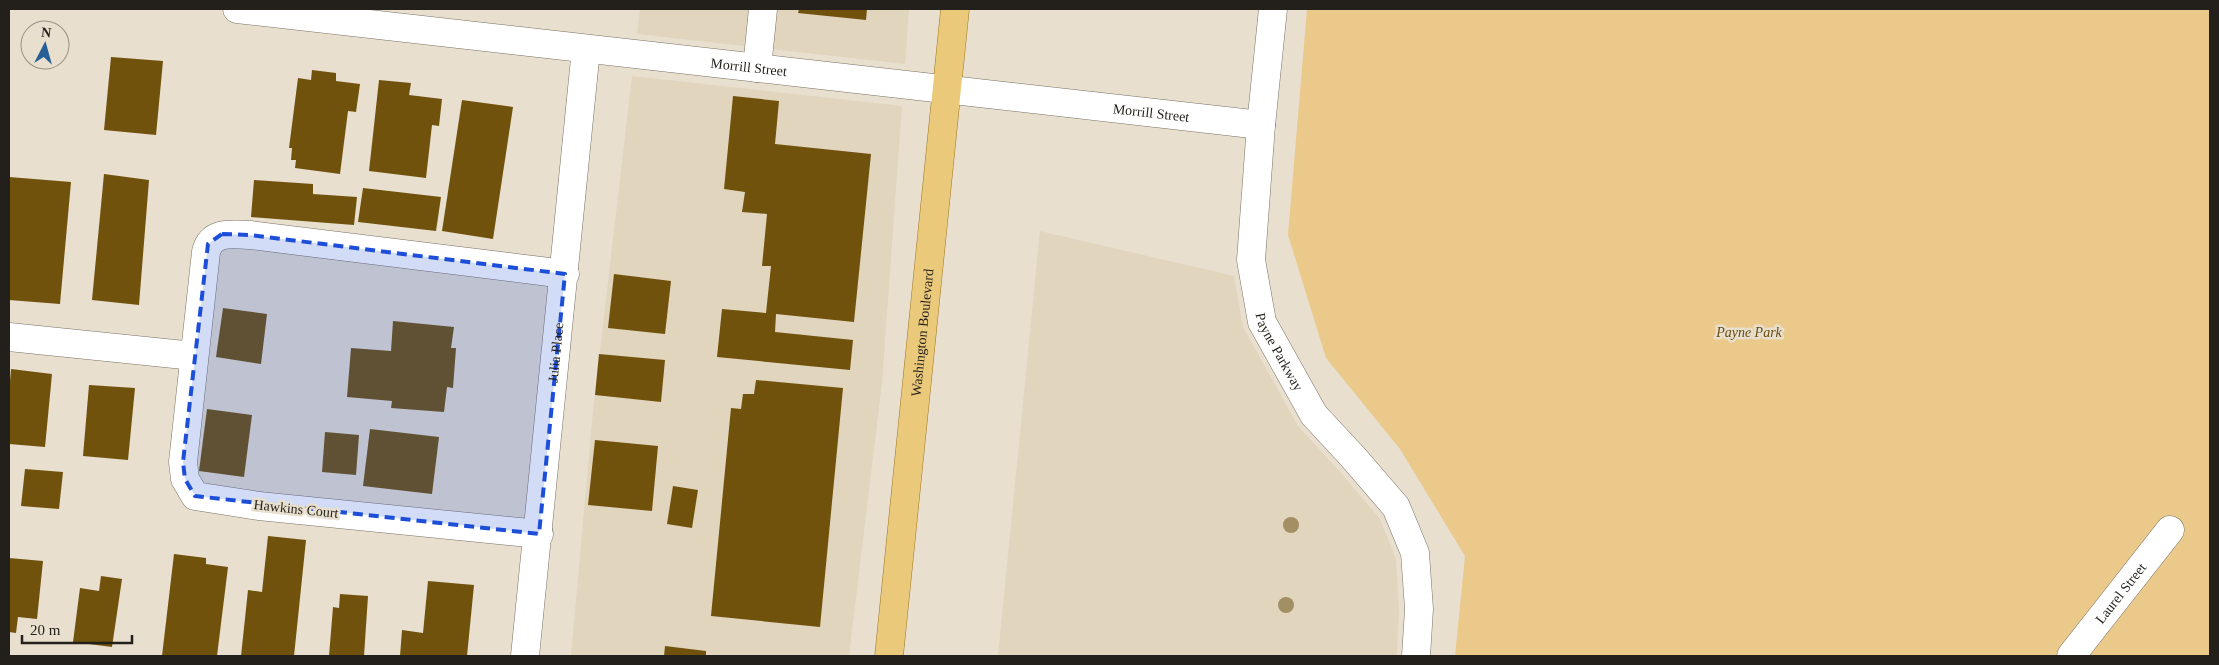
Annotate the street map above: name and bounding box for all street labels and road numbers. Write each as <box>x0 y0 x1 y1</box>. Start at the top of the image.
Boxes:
street label: Morrill Street <box>710 55 788 79</box>
street label: Morrill Street <box>1112 101 1190 124</box>
street label: Washington Boulevard <box>908 268 936 397</box>
street label: Payne Parkway <box>1253 311 1306 393</box>
street label: Julia Place <box>545 322 566 383</box>
street label: Hawkins Court <box>253 497 339 521</box>
street label: Laurel Street <box>2092 560 2149 626</box>

